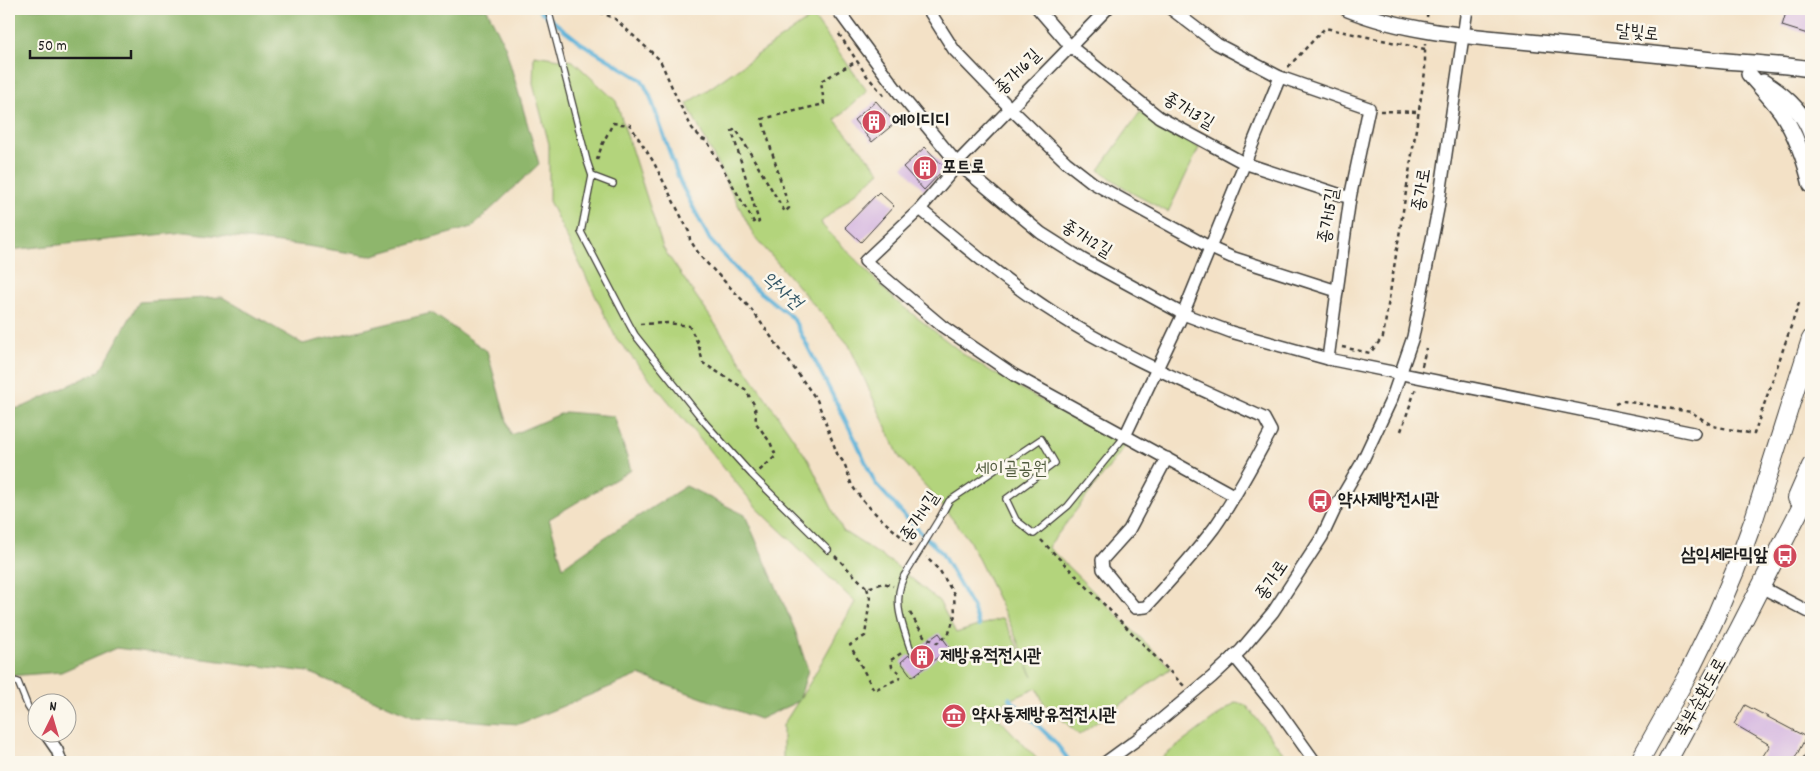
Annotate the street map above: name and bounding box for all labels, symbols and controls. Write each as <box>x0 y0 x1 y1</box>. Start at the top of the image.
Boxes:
street label: 달빛로 <box>1614 19 1660 49</box>
scale bar <box>30 28 131 60</box>
text: 50 m <box>38 36 67 58</box>
street label: 종가16길 <box>990 44 1048 102</box>
street label: 종가13길 <box>1158 87 1219 137</box>
building icon: 에이디디 <box>861 109 887 135</box>
place label: 에이디디 <box>892 110 950 135</box>
building icon: 포트로 <box>912 155 938 181</box>
place label: 포트로 <box>942 156 985 181</box>
street label: 종가로 <box>1407 167 1439 213</box>
street label: 종가15길 <box>1313 186 1347 245</box>
street label: 종가12길 <box>1056 215 1117 265</box>
water label: 약사천 <box>755 267 808 318</box>
park label: 세이골공원 <box>975 458 1047 483</box>
street label: 종가14길 <box>896 487 947 547</box>
bus stop icon: 약사제방전시관 <box>1307 488 1333 514</box>
place label: 약사제방전시관 <box>1338 489 1440 514</box>
bus stop icon: 삼익세라믹앞 <box>1772 543 1798 569</box>
place label: 삼익세라믹앞 <box>1681 544 1769 569</box>
street label: 종가로 <box>1250 556 1296 606</box>
building icon: 제방유적전시관 <box>909 644 935 670</box>
place label: 제방유적전시관 <box>940 645 1042 670</box>
street label: 북부순환도로 <box>1670 654 1734 742</box>
north arrow <box>28 694 78 744</box>
text: N <box>49 697 57 717</box>
museum icon: 약사동제방유적전시관 <box>941 703 967 729</box>
place label: 약사동제방유적전시관 <box>972 704 1117 729</box>

